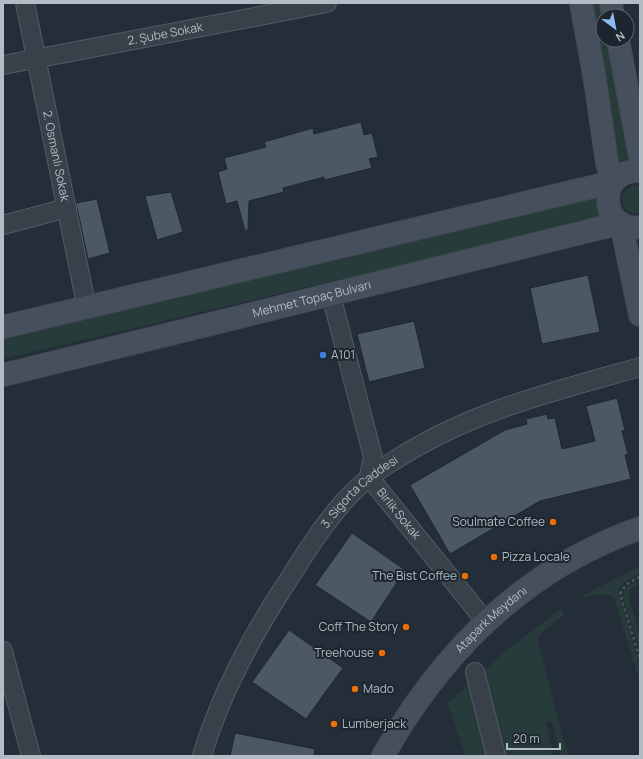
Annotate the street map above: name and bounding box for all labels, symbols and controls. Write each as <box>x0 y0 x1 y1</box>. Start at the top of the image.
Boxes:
north arrow <box>595 8 635 48</box>
street label: 2. Şube Sokak <box>126 18 205 49</box>
text: N <box>613 28 628 45</box>
street label: 2. Osmanlı Sokak <box>39 109 74 204</box>
street label: Mehmet Topaç Bulvarı <box>251 276 373 321</box>
place label: A101 <box>331 346 355 363</box>
marker: A101 <box>318 350 328 360</box>
street label: 3. Sigorta Caddesi <box>317 451 401 531</box>
street label: Birlik Sokak <box>373 484 426 544</box>
place label: Soulmate Coffee <box>452 513 545 530</box>
marker: Soulmate Coffee <box>548 517 558 527</box>
place label: Pizza Locale <box>502 548 570 565</box>
marker: Pizza Locale <box>489 552 499 562</box>
place label: The Bist Coffee <box>372 567 457 584</box>
marker: The Bist Coffee <box>460 571 470 581</box>
street label: Atapark Meydanı <box>451 582 530 657</box>
place label: Coff The Story <box>319 618 399 635</box>
marker: Coff The Story <box>401 622 411 632</box>
place label: Treehouse <box>315 644 374 661</box>
marker: Treehouse <box>377 648 387 658</box>
place label: Mado <box>363 680 394 697</box>
marker: Mado <box>350 684 360 694</box>
place label: Lumberjack <box>342 715 407 732</box>
marker: Lumberjack <box>329 719 339 729</box>
scale bar <box>507 725 560 751</box>
text: 20 m <box>513 730 540 747</box>

